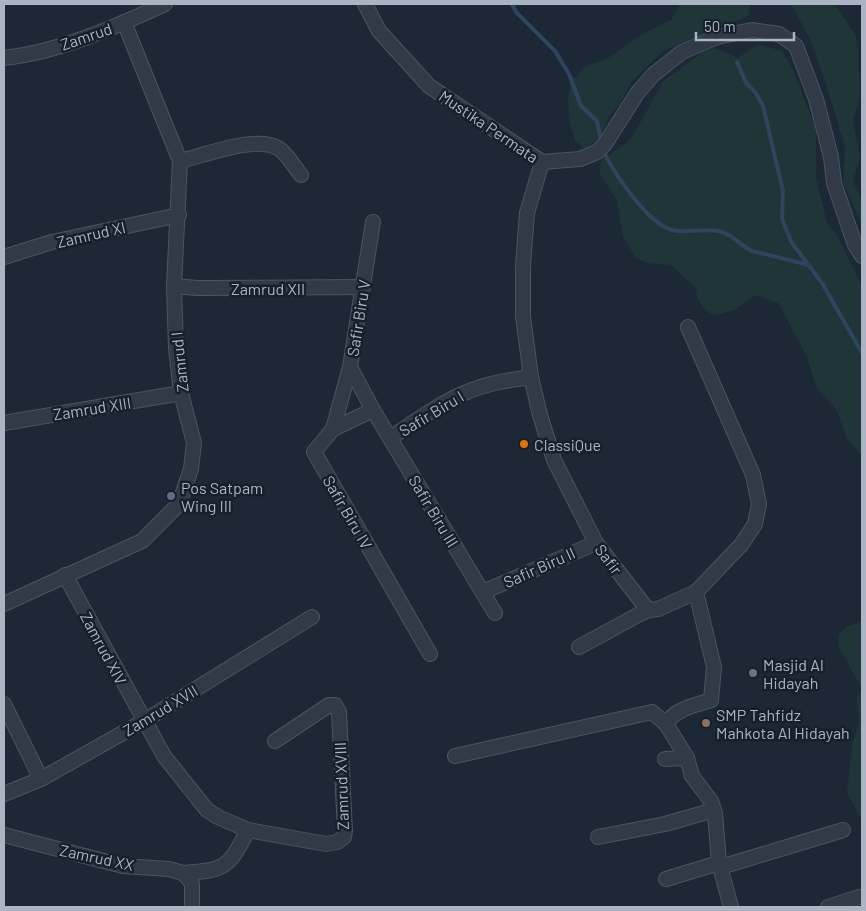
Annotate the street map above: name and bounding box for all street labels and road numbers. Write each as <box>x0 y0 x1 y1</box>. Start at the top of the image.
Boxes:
street label: Zamrud <box>58 18 114 54</box>
street label: Mustika Permata <box>436 86 542 166</box>
street label: Zamrud XI <box>55 217 127 251</box>
street label: Safir Biru V <box>343 278 373 358</box>
street label: Zamrud XII <box>231 279 305 298</box>
street label: Zamrud I <box>166 331 192 393</box>
street label: Safir Biru I <box>395 386 467 440</box>
street label: Zamrud XIII <box>52 392 132 424</box>
street label: Safir Biru IV <box>319 472 377 552</box>
street label: Safir Biru III <box>405 472 463 550</box>
street label: Safir <box>591 540 627 578</box>
street label: Safir Biru II <box>500 543 578 591</box>
street label: Zamrud XIV <box>77 608 131 688</box>
street label: Zamrud XVII <box>119 680 201 740</box>
street label: Zamrud XVIII <box>330 742 352 830</box>
street label: Zamrud XX <box>58 840 136 874</box>

